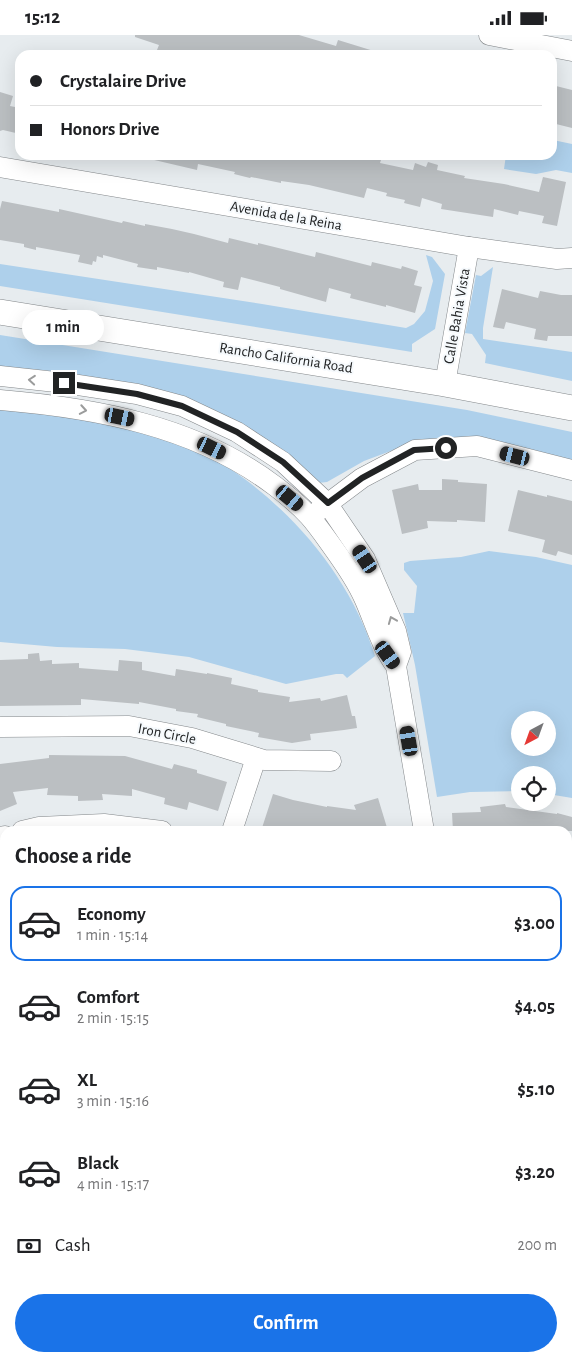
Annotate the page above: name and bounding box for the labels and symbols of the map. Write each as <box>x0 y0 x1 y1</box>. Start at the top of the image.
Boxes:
street label: Avenida de la Reina <box>229 199 343 233</box>
street label: Calle Bahia Vista <box>441 267 473 365</box>
callout: 1 min <box>23 311 105 345</box>
street label: Rancho California Road <box>218 340 354 376</box>
route end <box>53 372 75 394</box>
one-way arrow <box>28 374 36 385</box>
one-way arrow <box>79 405 87 415</box>
car <box>103 407 136 427</box>
car <box>195 435 228 461</box>
route start <box>435 437 457 459</box>
car <box>498 445 531 467</box>
car <box>273 483 306 513</box>
car <box>350 542 379 576</box>
one-way arrow <box>387 616 398 625</box>
car <box>373 638 402 672</box>
north arrow <box>511 711 556 756</box>
street label: Iron Circle <box>137 721 197 747</box>
car <box>399 725 418 757</box>

